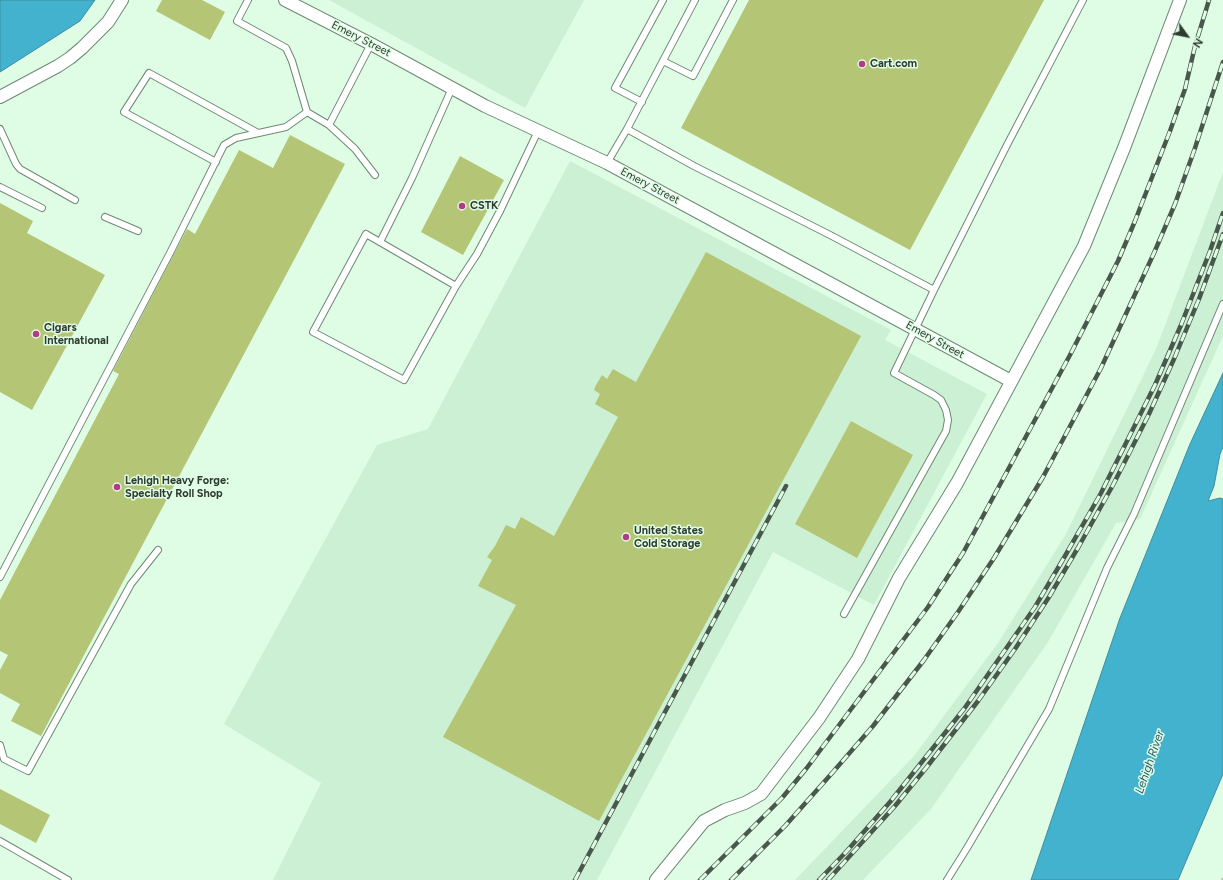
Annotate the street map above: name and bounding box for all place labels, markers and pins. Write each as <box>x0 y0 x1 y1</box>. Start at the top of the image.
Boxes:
place label: Cart.com <box>870 57 917 71</box>
marker: Cart.com <box>857 59 867 69</box>
place label: CSTK <box>470 199 498 213</box>
marker: CSTK <box>457 201 467 211</box>
place label: Cigars International <box>44 321 109 347</box>
marker: Cigars International <box>31 329 41 339</box>
place label: Lehigh Heavy Forge: Specialty Roll Shop <box>125 474 229 500</box>
marker: Lehigh Heavy Forge: Specialty Roll Shop <box>112 482 122 492</box>
place label: United States Cold Storage <box>634 524 703 550</box>
marker: United States Cold Storage <box>621 532 631 542</box>

